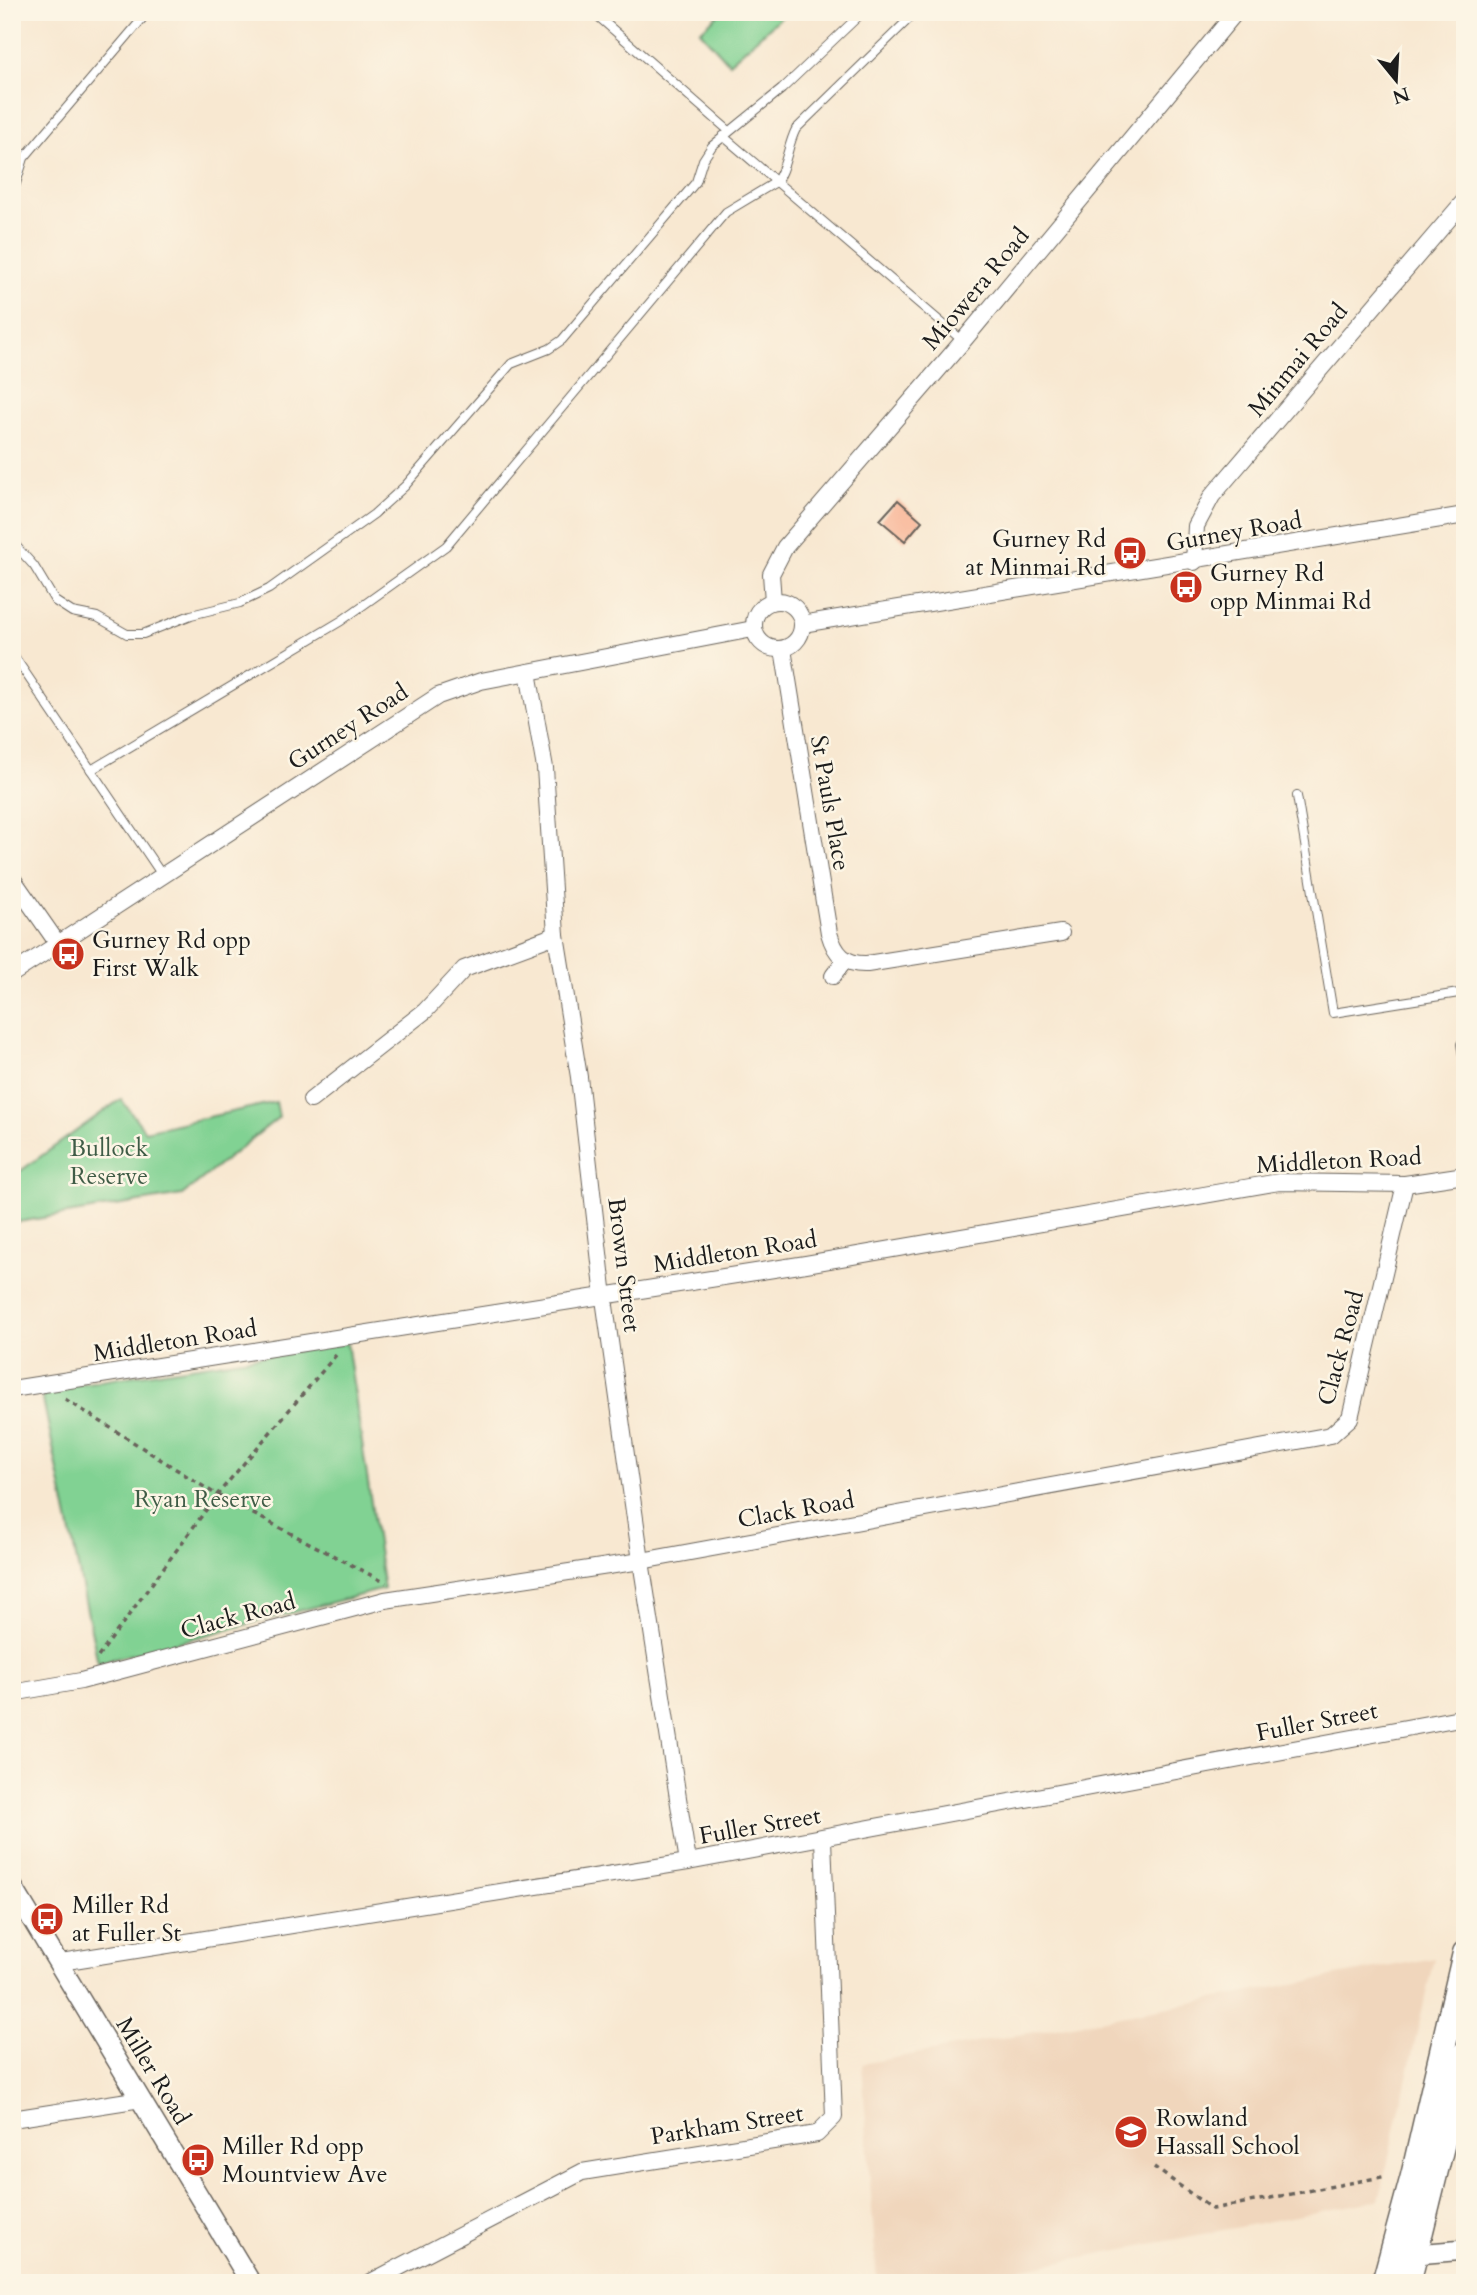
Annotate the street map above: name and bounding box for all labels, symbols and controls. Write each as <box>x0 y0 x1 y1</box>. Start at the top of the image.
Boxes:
north arrow <box>1362 46 1432 116</box>
text: N <box>1389 80 1413 110</box>
street label: Miowera Road <box>915 220 1037 357</box>
street label: Minmai Road <box>1240 296 1356 424</box>
street label: Gurney Road <box>1164 504 1305 560</box>
place label: Gurney Rd at Minmai Rd <box>965 523 1106 584</box>
bus stop icon: Gurney Rd at Minmai Rd <box>1111 534 1149 572</box>
place label: Gurney Rd opp Minmai Rd <box>1210 557 1371 618</box>
bus stop icon: Gurney Rd opp Minmai Rd <box>1167 568 1205 606</box>
street label: Gurney Road <box>281 676 415 778</box>
street label: St Pauls Place <box>802 733 858 873</box>
place label: Gurney Rd opp First Walk <box>92 924 251 985</box>
bus stop icon: Gurney Rd opp First Walk <box>49 935 87 973</box>
park label: Bullock Reserve <box>70 1132 148 1193</box>
street label: Middleton Road <box>1256 1140 1423 1182</box>
street label: Brown Street <box>599 1196 649 1334</box>
street label: Middleton Road <box>651 1223 819 1281</box>
street label: Clack Road <box>1310 1287 1372 1409</box>
street label: Middleton Road <box>91 1312 259 1370</box>
park label: Ryan Reserve <box>134 1483 272 1516</box>
street label: Clack Road <box>735 1483 857 1536</box>
street label: Clack Road <box>177 1585 299 1647</box>
street label: Fuller Street <box>1254 1694 1381 1750</box>
street label: Fuller Street <box>697 1799 824 1853</box>
place label: Miller Rd at Fuller St <box>72 1889 182 1950</box>
bus stop icon: Miller Rd at Fuller St <box>28 1900 66 1938</box>
street label: Miller Road <box>108 2011 198 2131</box>
street label: Parkham Street <box>648 2097 806 2153</box>
place label: Rowland Hassall School <box>1156 2102 1300 2163</box>
school or university icon: Rowland Hassall School <box>1112 2113 1150 2151</box>
place label: Miller Rd opp Mountview Ave <box>222 2130 388 2191</box>
bus stop icon: Miller Rd opp Mountview Ave <box>179 2141 217 2179</box>

